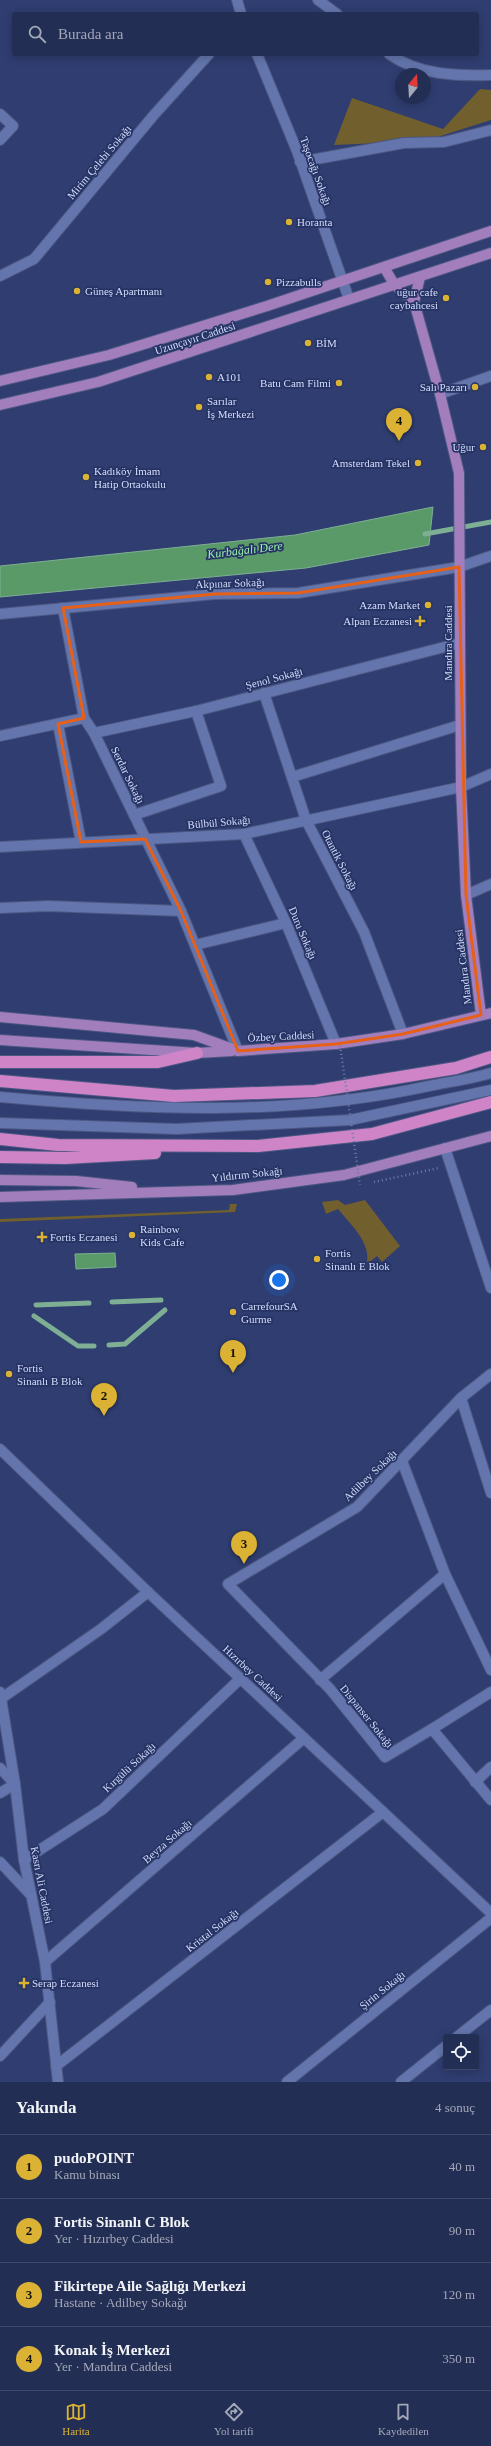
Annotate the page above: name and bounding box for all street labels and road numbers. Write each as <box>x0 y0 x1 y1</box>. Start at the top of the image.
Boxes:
street label: Mirim Çelebi Sokağı <box>65 123 133 201</box>
street label: Taşocağı Sokağı <box>298 135 334 207</box>
street label: Uzunçayır Caddesi <box>153 319 237 357</box>
street label: Akpınar Sokağı <box>195 576 265 590</box>
street label: Mandıra Caddesi <box>442 605 454 681</box>
street label: Şenol Sokağı <box>244 665 304 691</box>
street label: Serdar Sokağı <box>109 745 147 805</box>
street label: Bülbül Sokağı <box>187 813 251 831</box>
street label: Otantik Sokağı <box>320 828 360 892</box>
street label: Duru Sokağı <box>287 905 319 961</box>
street label: Mandıra Caddesi <box>452 929 474 1005</box>
street label: Özbey Caddesi <box>247 1028 315 1044</box>
street label: Yıldırım Sokağı <box>211 1164 283 1184</box>
street label: Adilbey Sokağı <box>341 1447 399 1503</box>
street label: Hızırbey Caddesi <box>221 1642 285 1704</box>
street label: Dispanser Sokağı <box>338 1682 396 1750</box>
street label: Kırgülü Sokağı <box>100 1740 158 1794</box>
street label: Beyza Sokağı <box>140 1817 194 1865</box>
street label: Kasrı Ali Caddesi <box>29 1845 55 1925</box>
street label: Kristal Sokağı <box>183 1906 241 1954</box>
street label: Şirin Sokağı <box>357 1968 407 2012</box>

